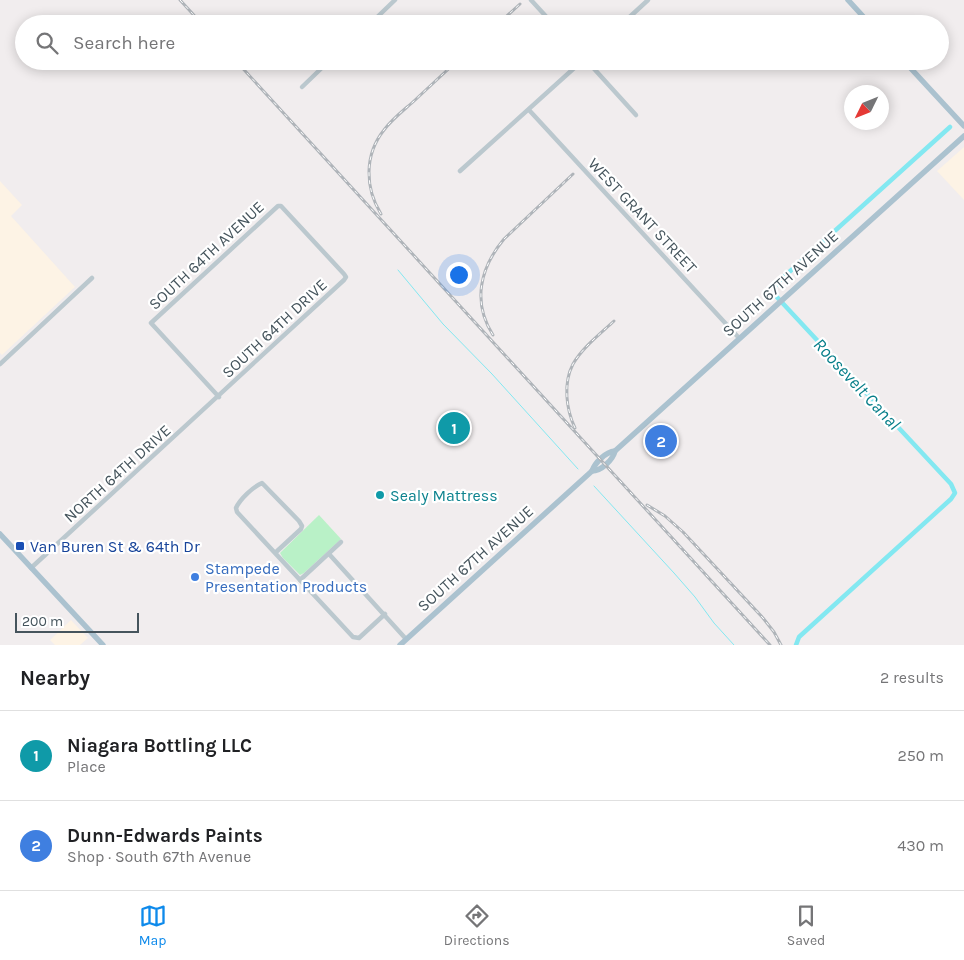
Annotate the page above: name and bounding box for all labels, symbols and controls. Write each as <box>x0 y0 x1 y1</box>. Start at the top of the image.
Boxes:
search box <box>15 15 949 70</box>
icon: search <box>33 29 61 57</box>
text: Search here <box>73 32 175 54</box>
north arrow <box>844 85 889 130</box>
street label: WEST GRANT STREET <box>584 154 701 277</box>
street label: SOUTH 64TH AVENUE <box>145 197 268 314</box>
street label: SOUTH 67TH AVENUE <box>719 226 842 340</box>
your location <box>446 262 472 288</box>
street label: SOUTH 64TH DRIVE <box>218 275 331 382</box>
water label: Roosevelt Canal <box>809 333 906 435</box>
pin: 1 <box>438 409 470 447</box>
street label: NORTH 64TH DRIVE <box>60 420 175 526</box>
pin: 2 <box>645 422 677 460</box>
place label: Sealy Mattress <box>390 486 498 505</box>
marker: Sealy Mattress <box>374 489 386 501</box>
street label: SOUTH 67TH AVENUE <box>414 501 537 615</box>
place label: Van Buren St & 64th Dr <box>30 537 200 556</box>
marker: Van Buren St & 64th Dr <box>14 540 26 552</box>
place label: Stampede Presentation Products <box>205 559 367 596</box>
marker: Stampede Presentation Products <box>189 571 201 583</box>
scale bar <box>15 610 139 633</box>
text: 200 m <box>22 613 63 630</box>
text: Nearby <box>20 666 90 690</box>
text: 2 results <box>880 668 944 687</box>
text: Niagara Bottling LLC <box>67 735 252 757</box>
text: 1 <box>33 746 39 765</box>
text: 250 m <box>897 746 944 765</box>
text: Place <box>67 757 106 776</box>
text: Dunn-Edwards Paints <box>67 825 263 847</box>
text: 2 <box>31 836 41 855</box>
text: 430 m <box>897 836 944 855</box>
text: Shop · South 67th Avenue <box>67 847 251 866</box>
tab: Map <box>139 902 167 949</box>
tab: Directions <box>444 902 510 949</box>
tab: Saved <box>787 902 825 949</box>

